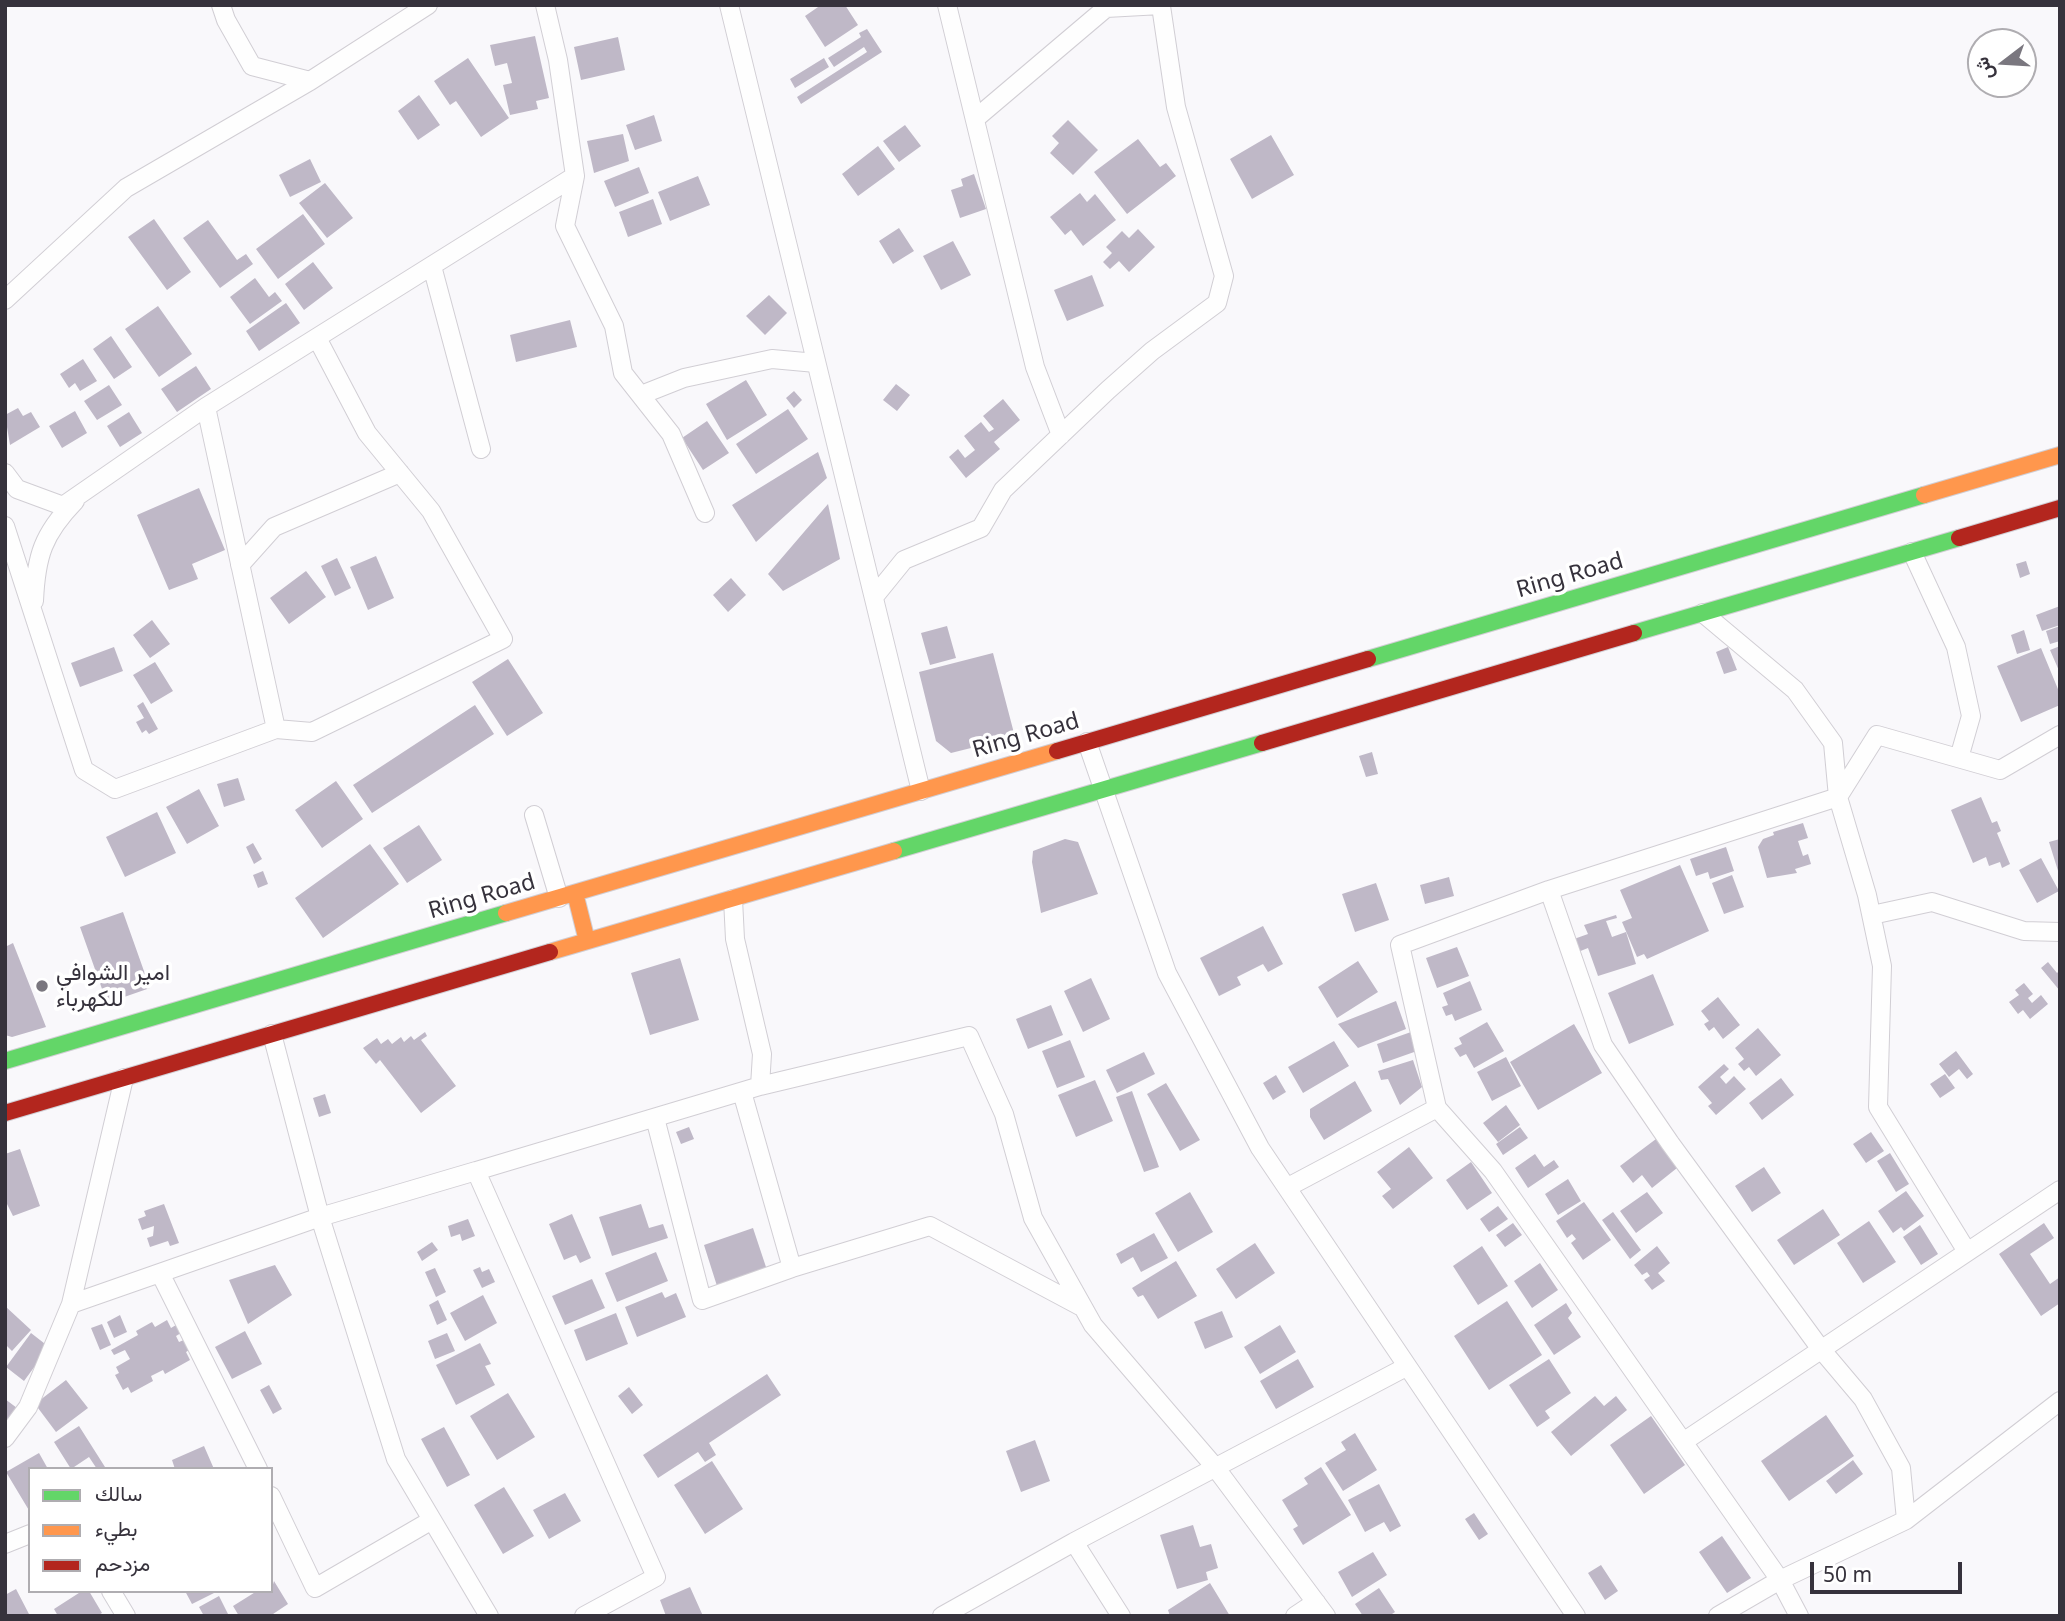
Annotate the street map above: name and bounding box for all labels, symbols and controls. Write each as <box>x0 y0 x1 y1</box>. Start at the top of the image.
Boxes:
north arrow <box>1967 28 2037 98</box>
text: ش <box>1968 54 2000 83</box>
street label: Ring Road <box>1513 548 1627 604</box>
street label: Ring Road <box>969 708 1083 764</box>
street label: Ring Road <box>425 869 539 925</box>
place label: امير الشوافي للكهرباء <box>56 959 170 1013</box>
marker: امير الشوافي للكهرباء <box>34 978 50 994</box>
legend <box>28 1467 273 1593</box>
text: سالك <box>95 1479 142 1507</box>
text: بطيء <box>95 1514 138 1542</box>
scale bar <box>1813 1548 1965 1592</box>
text: مزدحم <box>95 1549 150 1577</box>
text: 50 m <box>1823 1560 1872 1588</box>

